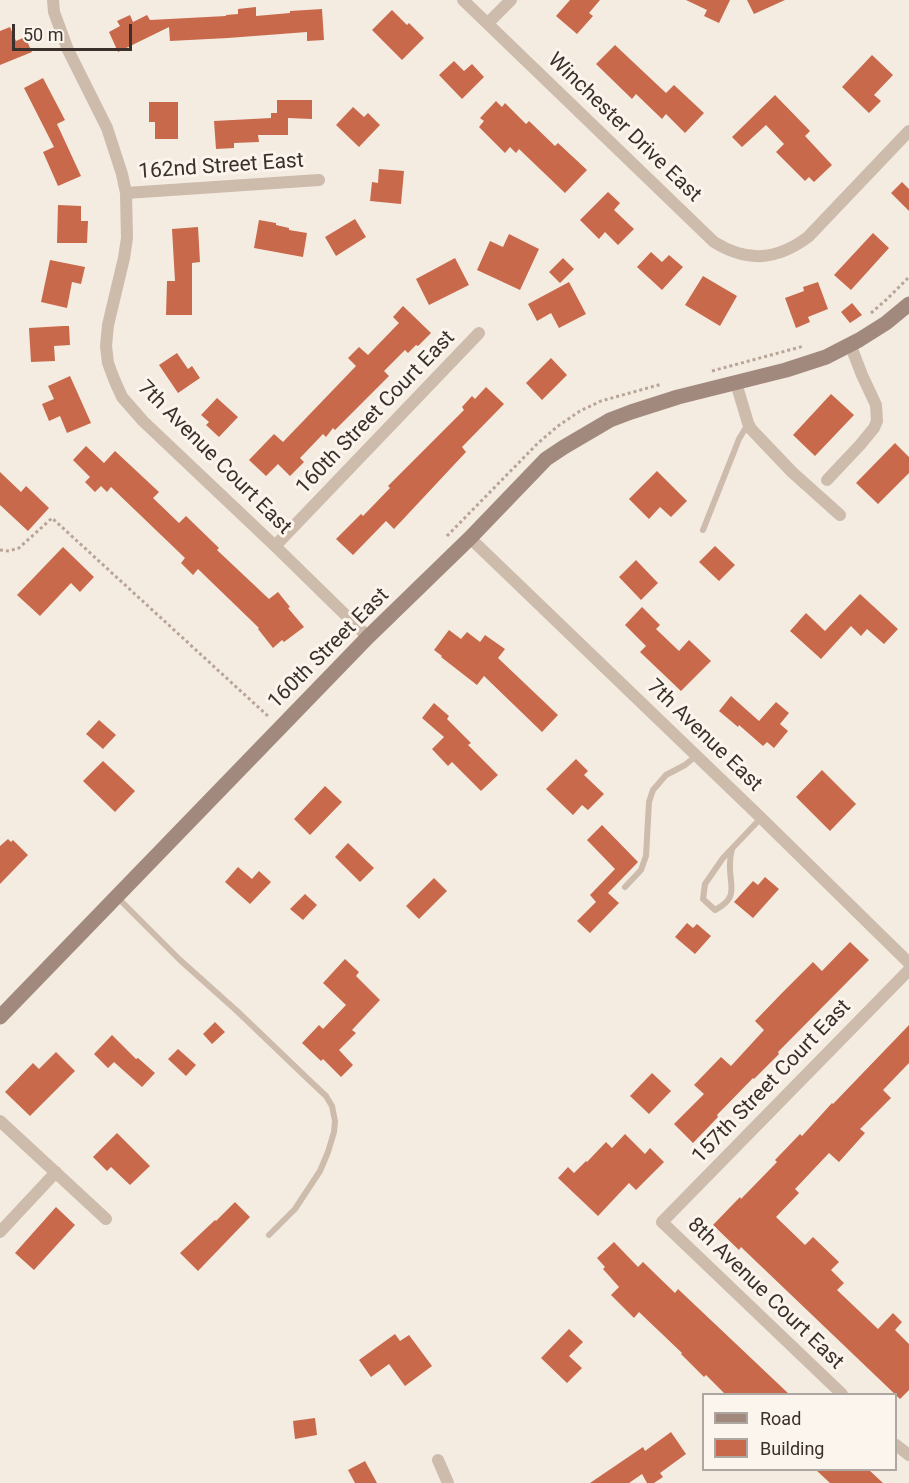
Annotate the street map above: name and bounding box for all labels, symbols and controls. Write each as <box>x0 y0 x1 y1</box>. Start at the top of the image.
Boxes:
scale bar <box>15 12 135 50</box>
text: 50 m <box>23 24 63 45</box>
street label: Winchester Drive East <box>542 48 706 208</box>
street label: 162nd Street East <box>137 149 305 185</box>
street label: 160th Street Court East <box>291 326 461 500</box>
street label: 7th Avenue Court East <box>132 376 296 540</box>
street label: 160th Street East <box>263 583 395 715</box>
street label: 7th Avenue East <box>641 675 767 797</box>
street label: 157th Street Court East <box>687 995 857 1169</box>
street label: 8th Avenue Court East <box>682 1213 848 1375</box>
legend <box>702 1393 897 1471</box>
text: Road <box>760 1408 801 1429</box>
text: Building <box>760 1438 824 1459</box>

